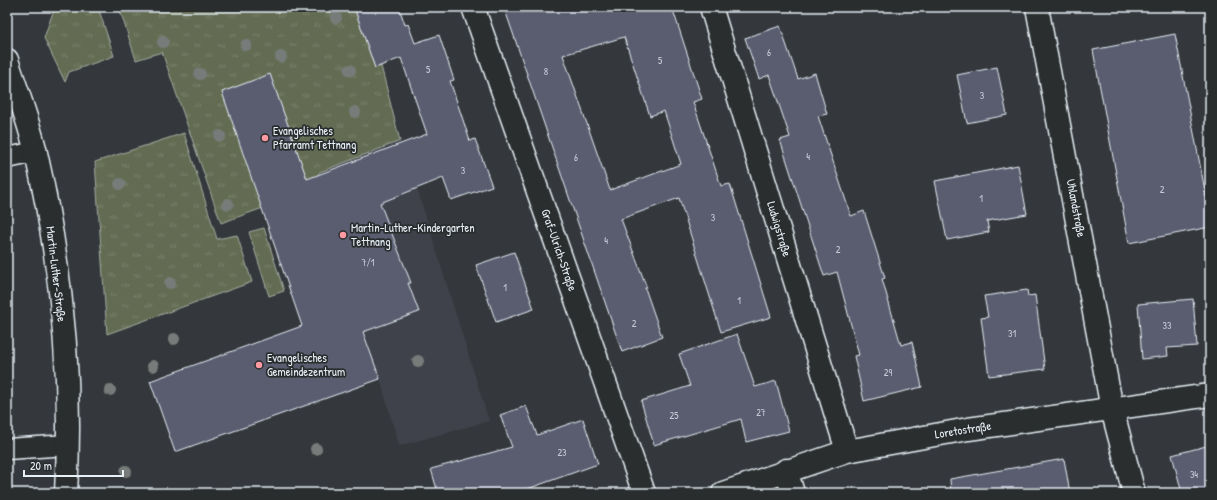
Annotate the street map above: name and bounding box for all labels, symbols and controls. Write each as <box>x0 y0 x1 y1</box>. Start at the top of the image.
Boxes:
house number: 6 <box>767 46 771 59</box>
house number: 5 <box>658 54 663 67</box>
house number: 5 <box>426 63 431 76</box>
house number: 8 <box>544 65 548 78</box>
house number: 3 <box>980 89 985 102</box>
place label: Evangelisches Pfarramt Tettnang <box>273 122 356 153</box>
marker: Evangelisches Pfarramt Tettnang <box>260 133 270 143</box>
house number: 4 <box>806 150 810 163</box>
house number: 6 <box>574 151 578 164</box>
house number: 3 <box>461 164 466 177</box>
street label: Uhlandstraße <box>1063 177 1090 239</box>
house number: 2 <box>1160 183 1165 196</box>
house number: 1 <box>979 192 983 205</box>
street label: Ludwigstraße <box>763 199 796 259</box>
street label: Graf-Ulrich-Straße <box>537 206 582 293</box>
house number: 3 <box>711 211 716 224</box>
place label: Martin-Luther-Kindergarten Tettnang <box>351 219 475 250</box>
street label: Martin-Luther-Straße <box>42 225 71 323</box>
marker: Martin-Luther-Kindergarten Tettnang <box>338 230 348 240</box>
house number: 4 <box>604 234 608 247</box>
house number: 2 <box>836 243 841 256</box>
house number: 7/1 <box>362 256 375 269</box>
house number: 1 <box>503 281 507 294</box>
house number: 1 <box>737 294 741 307</box>
house number: 2 <box>632 317 637 330</box>
house number: 33 <box>1163 319 1172 332</box>
house number: 31 <box>1008 327 1016 340</box>
place label: Evangelisches Gemeindezentrum <box>267 349 345 380</box>
marker: Evangelisches Gemeindezentrum <box>254 360 264 370</box>
house number: 29 <box>884 366 893 379</box>
house number: 27 <box>756 406 766 419</box>
house number: 25 <box>670 409 679 422</box>
street label: Loretostraße <box>934 417 993 442</box>
house number: 23 <box>557 446 567 459</box>
scale bar <box>24 452 123 478</box>
text: 20 m <box>30 457 52 474</box>
house number: 34 <box>1190 468 1198 481</box>

